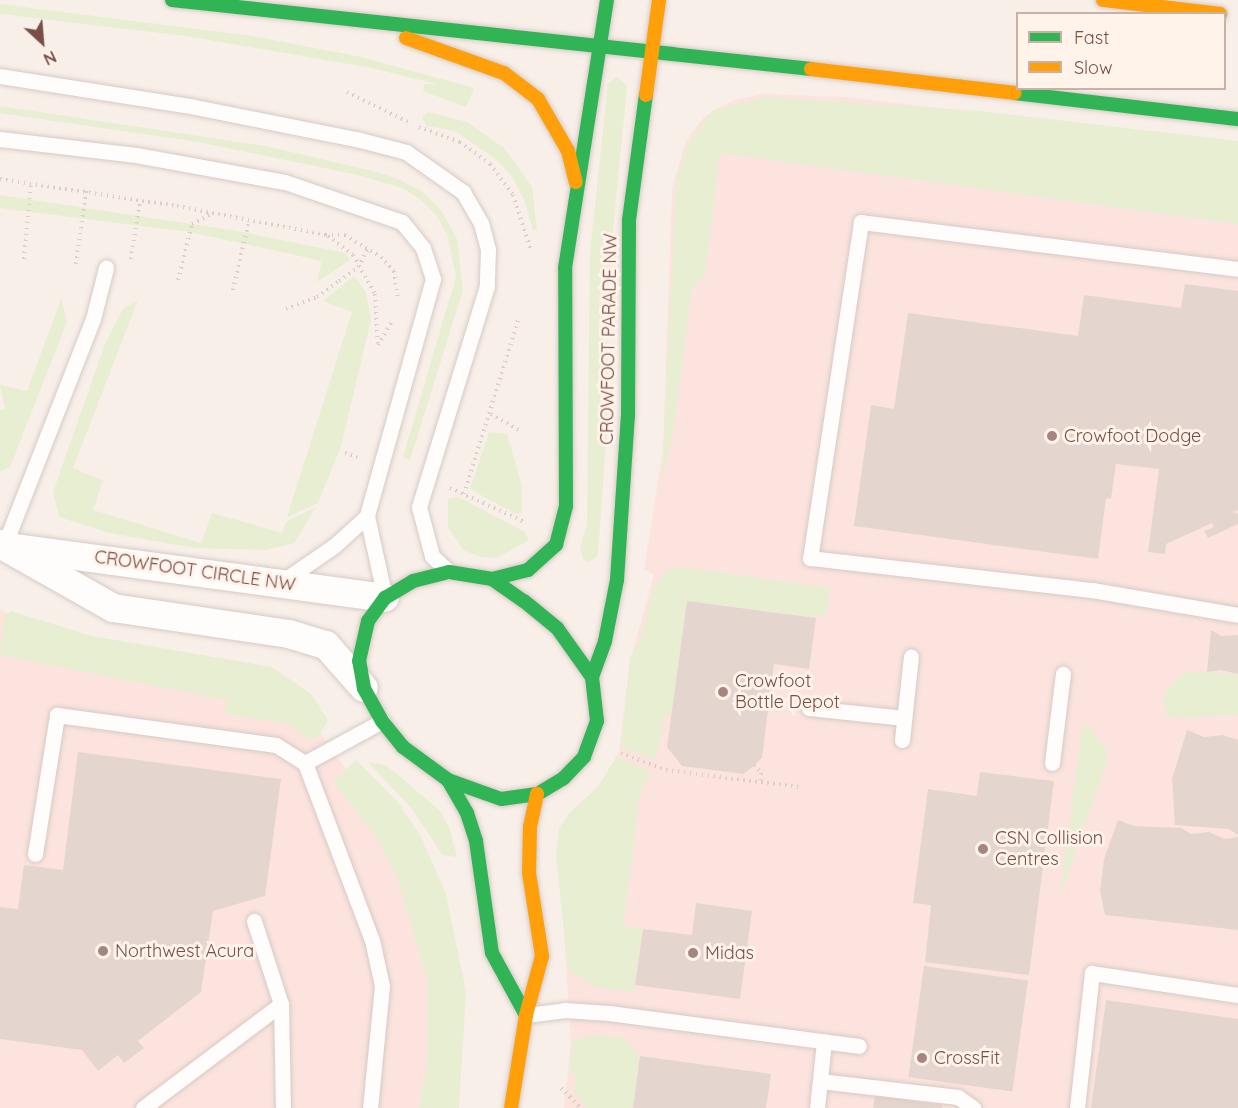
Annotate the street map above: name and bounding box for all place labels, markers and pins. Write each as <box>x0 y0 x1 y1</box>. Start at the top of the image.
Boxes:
place label: Crowfoot Dodge <box>1064 425 1201 447</box>
marker: Crowfoot Dodge <box>1045 429 1059 443</box>
place label: Crowfoot Bottle Depot <box>735 671 840 714</box>
marker: Crowfoot Bottle Depot <box>716 685 730 699</box>
place label: CSN Collision Centres <box>995 828 1103 870</box>
marker: CSN Collision Centres <box>976 842 990 856</box>
place label: Northwest Acura <box>115 940 254 962</box>
place label: Midas <box>705 942 754 964</box>
marker: Northwest Acura <box>96 944 110 958</box>
marker: Midas <box>686 946 700 960</box>
place label: CrossFit <box>934 1047 1000 1069</box>
marker: CrossFit <box>915 1051 929 1065</box>

